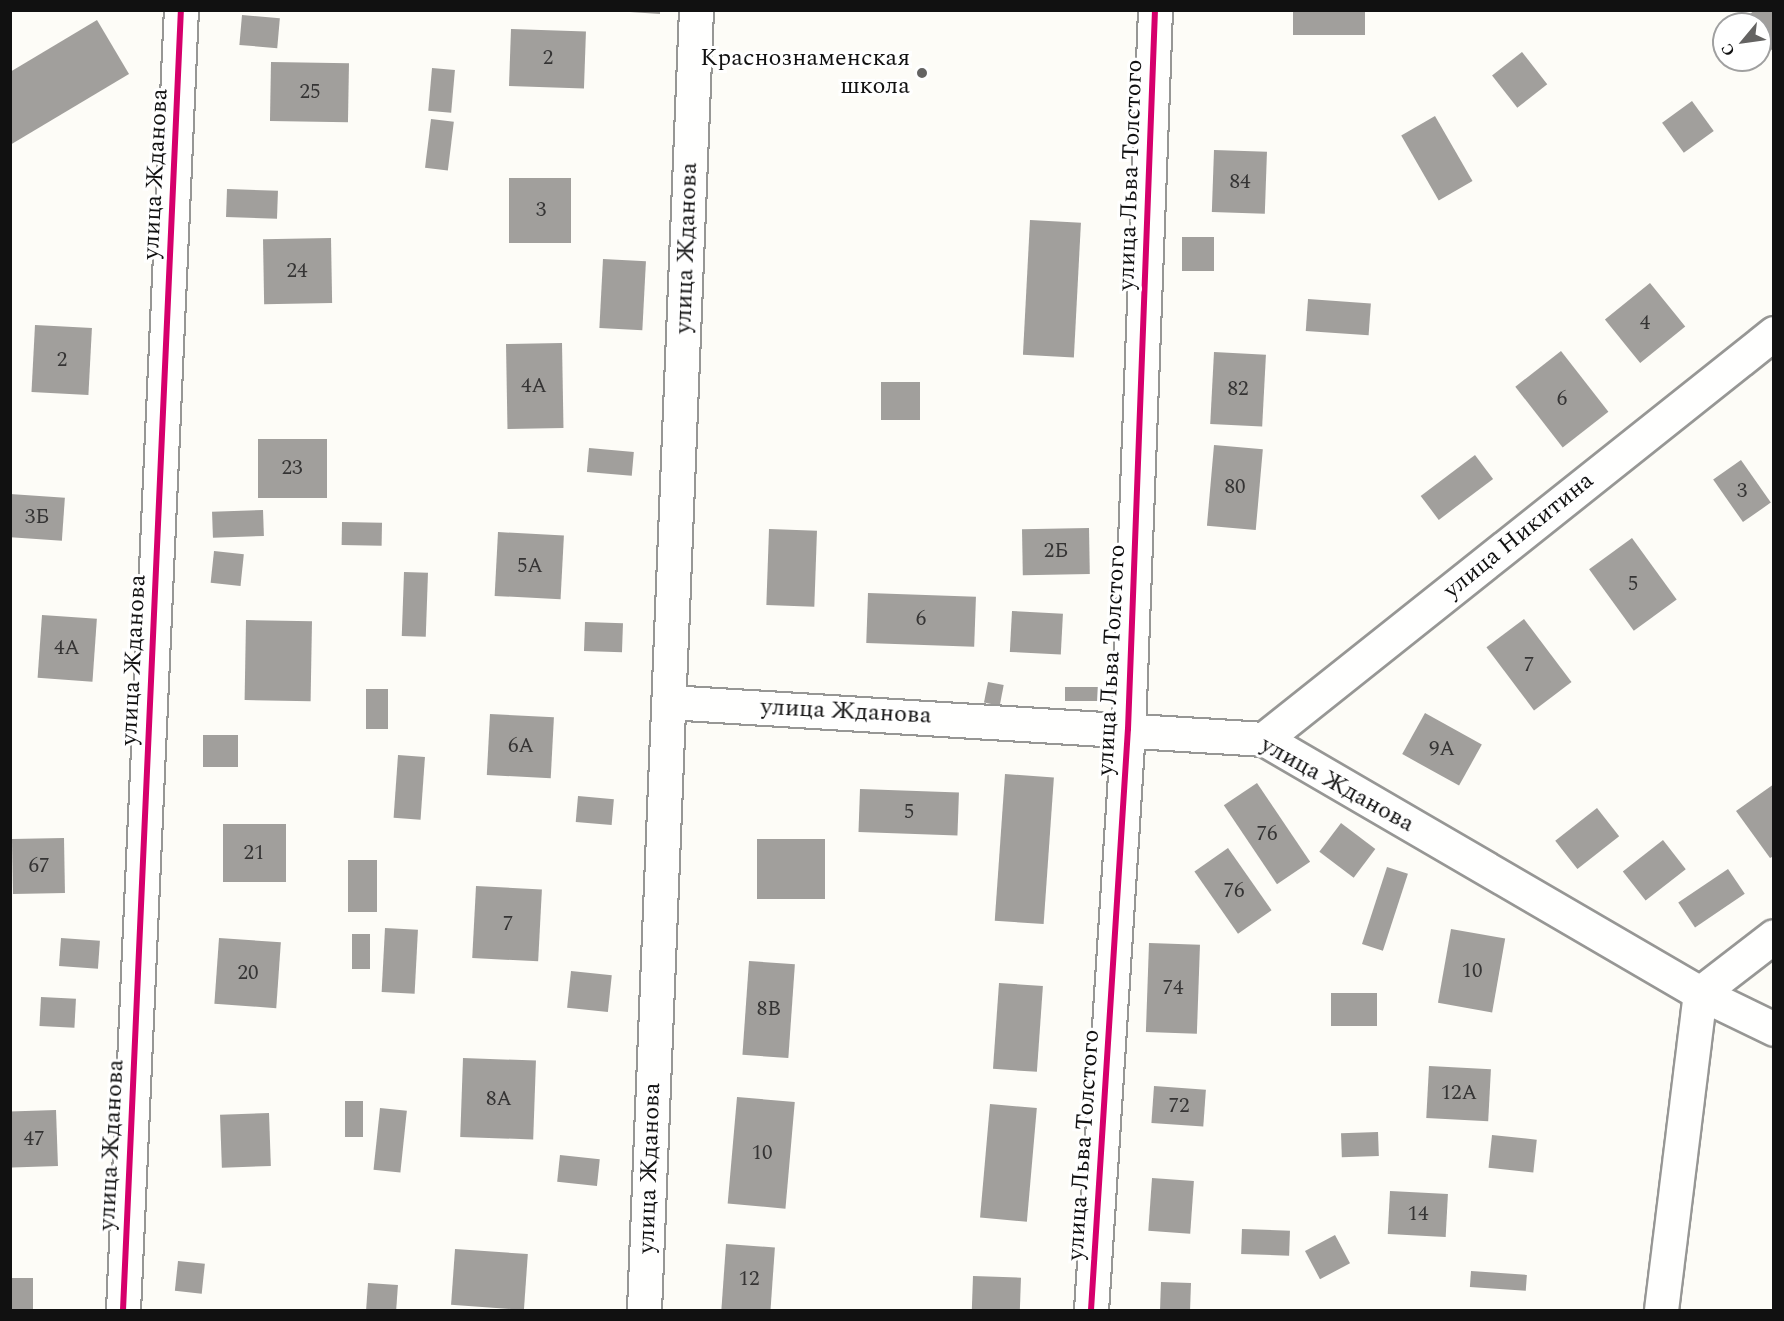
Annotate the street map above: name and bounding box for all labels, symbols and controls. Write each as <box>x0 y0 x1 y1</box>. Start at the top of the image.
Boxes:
north arrow <box>1712 12 1772 72</box>
text: С <box>1715 39 1741 61</box>
house number: 2 <box>543 45 553 71</box>
place label: Краснознаменская школа <box>700 45 910 101</box>
street label: улица Льва Толстого <box>1113 59 1149 291</box>
marker: Краснознаменская школа <box>915 66 929 80</box>
house number: 25 <box>300 79 320 105</box>
street label: улица Жданова <box>137 88 175 260</box>
street label: улица Жданова <box>670 162 704 334</box>
house number: 84 <box>1230 169 1250 195</box>
house number: 3 <box>536 197 546 223</box>
house number: 24 <box>287 258 307 284</box>
house number: 4 <box>1640 310 1650 336</box>
house number: 2 <box>57 347 67 373</box>
house number: 4А <box>521 373 547 399</box>
house number: 82 <box>1228 376 1248 402</box>
house number: 6 <box>1557 386 1567 412</box>
house number: 23 <box>282 455 302 481</box>
street label: улица Никитина <box>1438 467 1600 605</box>
house number: 80 <box>1225 474 1245 500</box>
house number: 3 <box>1737 478 1747 504</box>
house number: 3Б <box>25 504 49 530</box>
house number: 2Б <box>1044 538 1068 564</box>
street label: улица Льва Толстого <box>1092 544 1132 776</box>
house number: 5А <box>517 553 543 579</box>
house number: 5 <box>1628 571 1638 597</box>
street label: улица Жданова <box>115 574 153 746</box>
house number: 6 <box>916 606 926 632</box>
house number: 4А <box>54 635 80 661</box>
house number: 7 <box>1524 652 1534 678</box>
street label: улица Жданова <box>760 693 932 731</box>
street label: улица Жданова <box>1255 731 1419 839</box>
house number: 6А <box>508 733 534 759</box>
house number: 9А <box>1429 736 1455 762</box>
house number: 5 <box>904 799 914 825</box>
house number: 76 <box>1257 821 1277 847</box>
house number: 21 <box>244 840 264 866</box>
house number: 67 <box>29 853 49 879</box>
house number: 76 <box>1224 878 1244 904</box>
house number: 7 <box>503 911 513 937</box>
house number: 10 <box>1462 958 1482 984</box>
house number: 20 <box>238 960 258 986</box>
house number: 74 <box>1163 975 1183 1001</box>
house number: 8В <box>757 996 781 1022</box>
street label: улица Льва Толстого <box>1062 1029 1106 1261</box>
street label: улица Жданова <box>93 1059 131 1231</box>
house number: 12А <box>1441 1080 1477 1106</box>
street label: улица Жданова <box>633 1082 667 1254</box>
house number: 8А <box>486 1086 512 1112</box>
house number: 72 <box>1169 1093 1189 1119</box>
house number: 47 <box>24 1126 44 1152</box>
house number: 10 <box>752 1140 772 1166</box>
house number: 14 <box>1408 1201 1428 1227</box>
house number: 12 <box>739 1266 759 1292</box>

